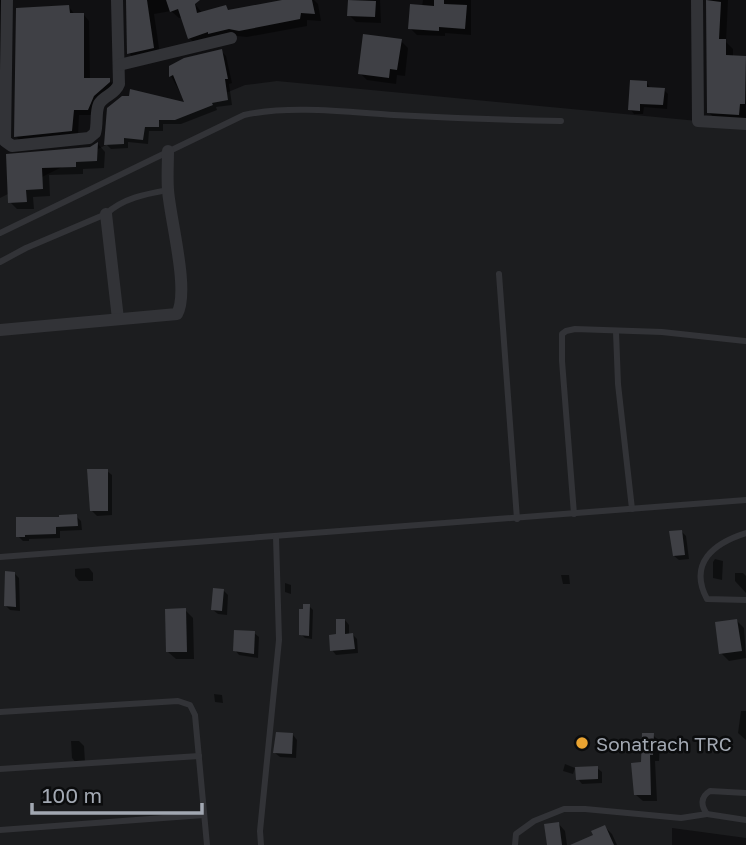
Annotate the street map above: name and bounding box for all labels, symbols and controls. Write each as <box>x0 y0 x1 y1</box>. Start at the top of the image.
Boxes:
place label: Sonatrach TRC <box>596 732 732 755</box>
marker: Sonatrach TRC <box>574 735 590 751</box>
scale bar <box>32 772 201 816</box>
text: 100 m <box>42 782 102 808</box>

